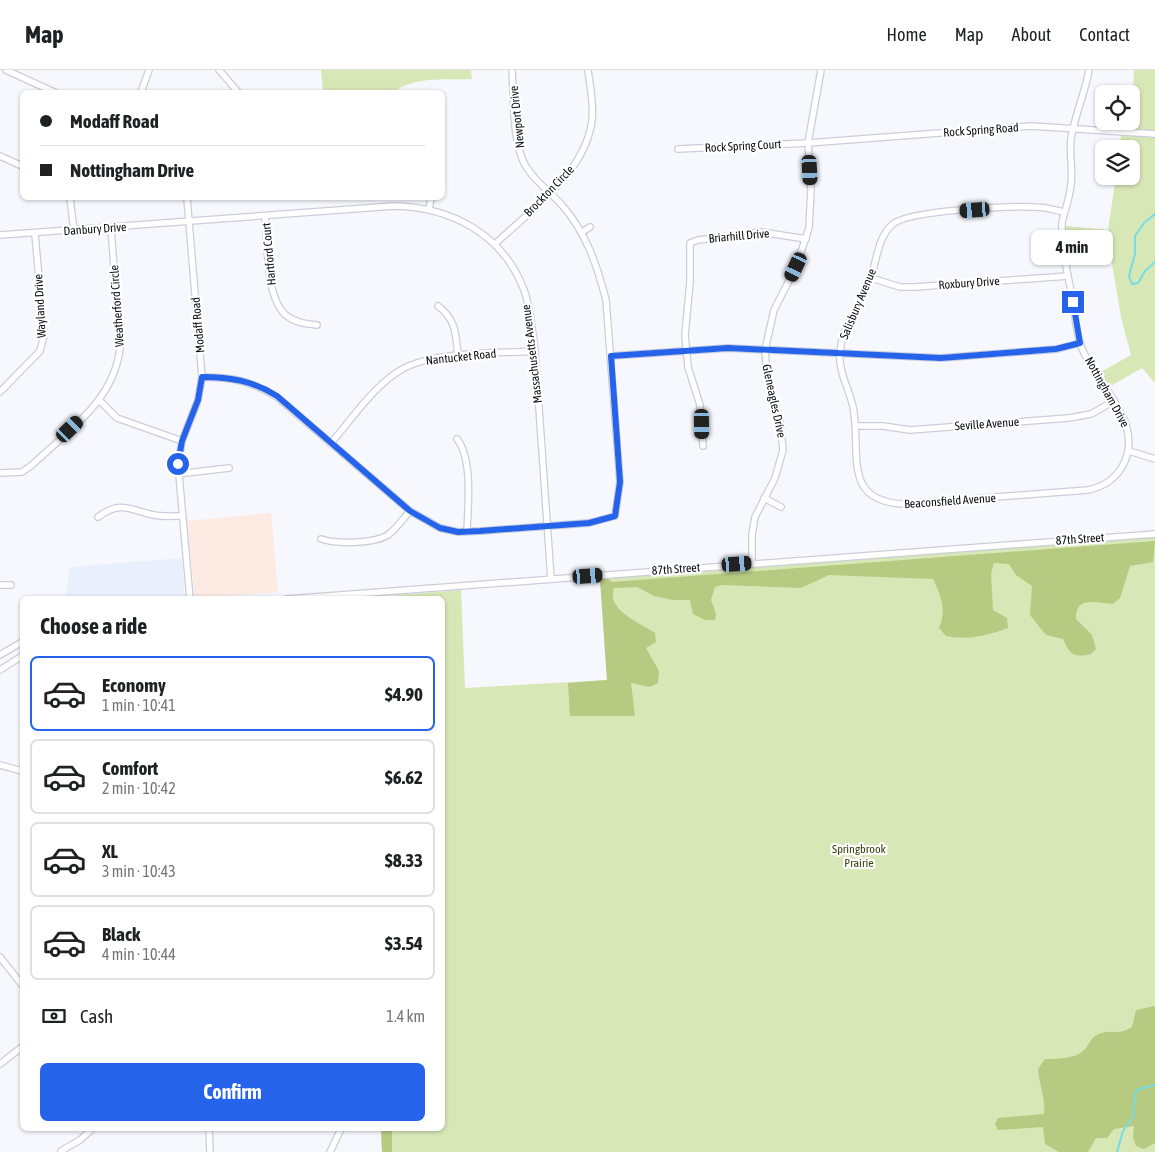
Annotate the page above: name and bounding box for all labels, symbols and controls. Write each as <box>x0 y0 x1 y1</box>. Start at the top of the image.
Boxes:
text: Map <box>25 21 64 48</box>
text: Home <box>887 24 927 45</box>
text: Map <box>955 24 984 45</box>
text: About <box>1012 24 1051 45</box>
text: Contact <box>1079 24 1130 45</box>
street label: Newport Drive <box>507 85 527 149</box>
map controls <box>1095 85 1140 185</box>
button: locate <box>1095 85 1140 130</box>
text: Modaff Road <box>70 110 159 132</box>
street label: Rock Spring Road <box>943 120 1019 140</box>
street label: Rock Spring Court <box>704 137 782 155</box>
button: layers <box>1095 140 1140 185</box>
car <box>801 155 818 185</box>
text: Nottingham Drive <box>70 159 194 181</box>
street label: Brockton Circle <box>521 163 577 219</box>
car <box>959 201 990 219</box>
street label: Danbury Drive <box>63 220 127 238</box>
street label: Hartford Court <box>259 221 279 286</box>
street label: Briarhill Drive <box>708 226 770 246</box>
callout: 4 min <box>1032 230 1114 264</box>
text: 4 min <box>1056 238 1088 256</box>
car <box>782 250 809 284</box>
street label: Weatherford Circle <box>107 265 127 347</box>
street label: Salisbury Avenue <box>837 266 879 342</box>
street label: Wayland Drive <box>31 274 49 338</box>
street label: Roxbury Drive <box>938 274 1000 292</box>
route end <box>1062 291 1084 313</box>
street label: Modaff Road <box>189 296 207 354</box>
street label: Massachusetts Avenue <box>519 304 545 404</box>
street label: Nantucket Road <box>425 346 497 368</box>
street label: Nottingham Drive <box>1082 354 1132 430</box>
street label: Gleneagles Drive <box>759 363 789 439</box>
car <box>694 409 709 439</box>
car <box>53 413 86 445</box>
street label: Seville Avenue <box>954 415 1020 433</box>
route start <box>167 453 189 475</box>
street label: Beaconsfield Avenue <box>904 491 996 511</box>
street label: 87th Street <box>1055 530 1105 548</box>
car <box>721 555 752 573</box>
street label: 87th Street <box>651 560 701 578</box>
car <box>572 567 603 585</box>
text: Choose a ride <box>40 613 147 639</box>
icon: car <box>42 671 87 716</box>
text: Economy <box>102 674 166 696</box>
text: $4.90 <box>385 683 423 705</box>
text: 1 min · 10:41 <box>102 696 176 714</box>
icon: car <box>42 754 87 799</box>
text: Comfort <box>102 757 158 779</box>
text: $6.62 <box>385 766 423 788</box>
text: 2 min · 10:42 <box>102 779 176 797</box>
icon: car <box>42 837 87 882</box>
text: XL <box>102 840 118 862</box>
park label: Springbrook Prairie <box>832 842 887 870</box>
text: $8.33 <box>385 849 423 871</box>
text: 3 min · 10:43 <box>102 862 176 880</box>
icon: car <box>42 920 87 965</box>
text: Black <box>102 923 140 945</box>
text: $3.54 <box>385 932 423 954</box>
text: 4 min · 10:44 <box>102 945 176 963</box>
icon: cash <box>40 1002 68 1030</box>
text: Cash <box>80 1005 113 1027</box>
text: 1.4 km <box>386 1007 425 1025</box>
button: Confirm <box>40 1063 425 1121</box>

